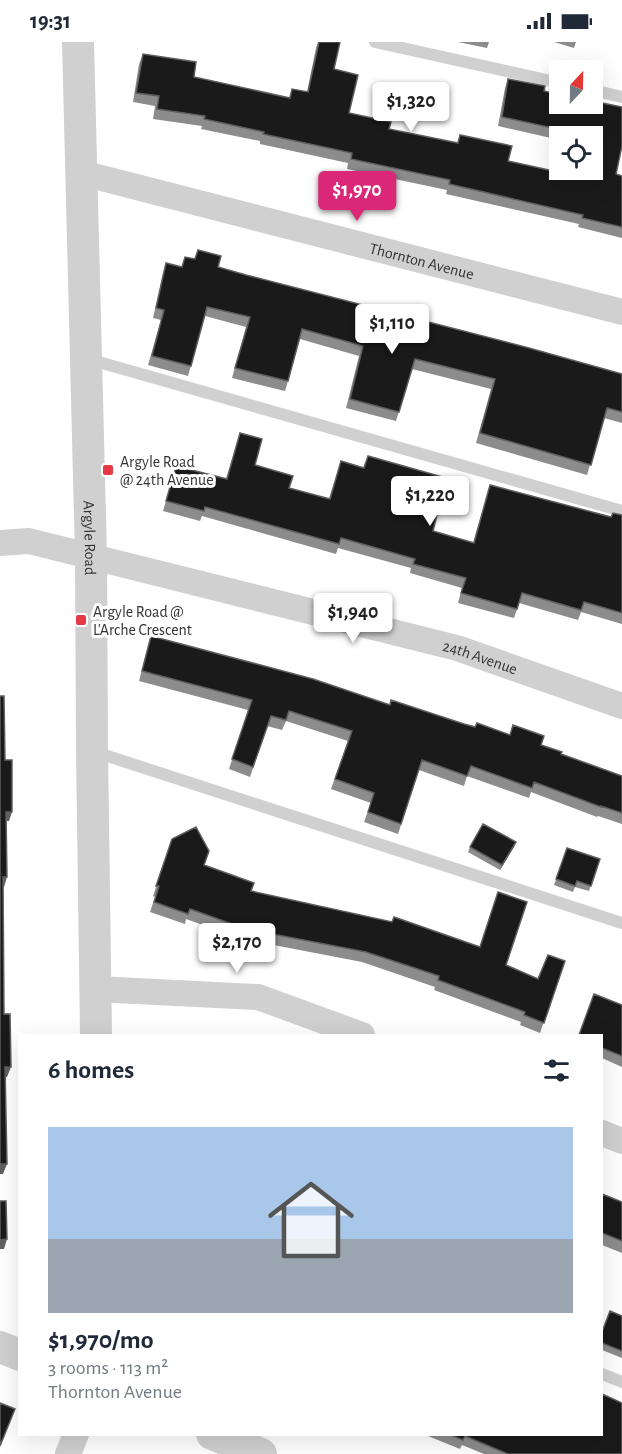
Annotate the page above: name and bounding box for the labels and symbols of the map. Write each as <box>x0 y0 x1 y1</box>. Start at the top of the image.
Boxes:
north arrow <box>549 60 603 114</box>
pin: $1,320 <box>362 82 460 133</box>
pin: $1,970 <box>308 171 406 222</box>
street label: Thornton Avenue <box>368 240 476 283</box>
pin: $1,110 <box>343 304 441 355</box>
place label: Argyle Road @ 24th Avenue <box>120 454 214 488</box>
marker: Argyle Road @ 24th Avenue <box>101 463 115 477</box>
pin: $1,220 <box>381 476 479 527</box>
street label: Argyle Road <box>80 500 98 575</box>
pin: $1,940 <box>304 593 402 644</box>
place label: Argyle Road @ L'Arche Crescent <box>93 604 192 638</box>
marker: Argyle Road @ L'Arche Crescent <box>74 613 88 627</box>
street label: 24th Avenue <box>441 638 519 678</box>
pin: $2,170 <box>188 923 286 974</box>

